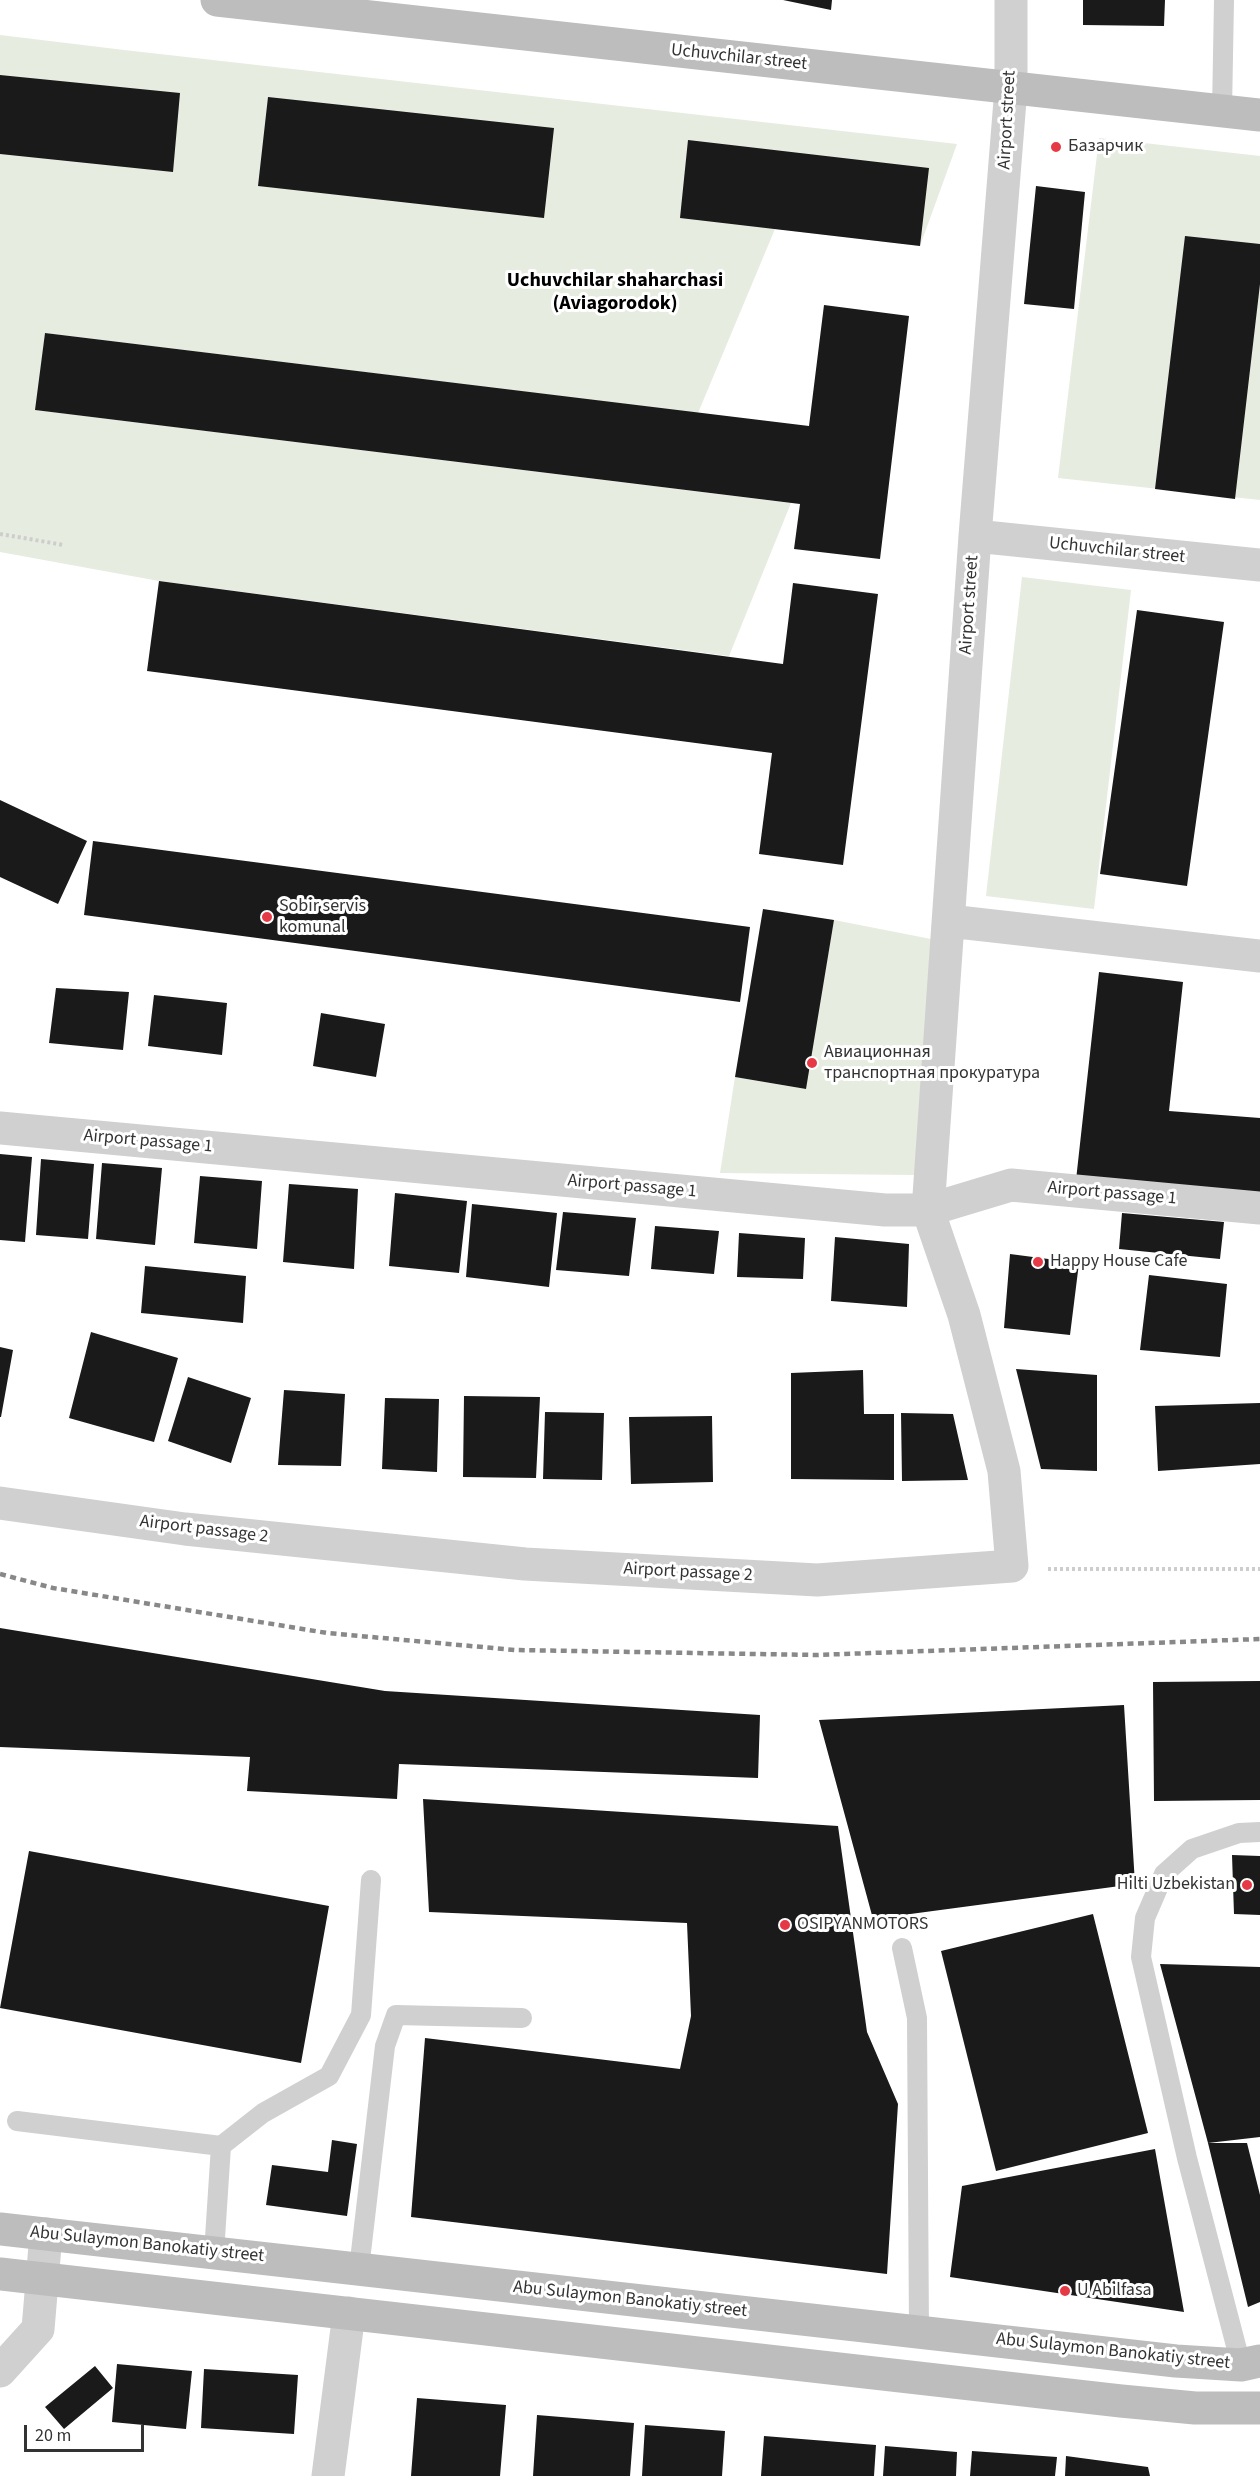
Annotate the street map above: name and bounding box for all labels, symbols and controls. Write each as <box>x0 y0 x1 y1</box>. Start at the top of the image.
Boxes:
street label: Uchuvchilar street <box>670 40 808 76</box>
street label: Аirport street <box>995 70 1021 170</box>
place label: Базарчик <box>1068 136 1143 158</box>
marker: Базарчик <box>1049 140 1063 154</box>
district label: Uchuvchilar shaharchasi (Aviagorodok) <box>507 270 723 317</box>
street label: Uchuvchilar street <box>1048 533 1186 569</box>
street label: Аirport street <box>956 555 984 655</box>
place label: Sobir servis komunal <box>279 896 366 938</box>
marker: Sobir servis komunal <box>260 910 274 924</box>
place label: Авиационная транспортная прокуратура <box>824 1042 1040 1084</box>
marker: Авиационная транспортная прокуратура <box>805 1056 819 1070</box>
street label: Аirport passage 1 <box>83 1126 213 1158</box>
street label: Аirport passage 1 <box>567 1171 697 1203</box>
street label: Аirport passage 1 <box>1047 1178 1177 1210</box>
place label: Happy House Cafe <box>1050 1251 1187 1273</box>
marker: Happy House Cafe <box>1031 1255 1045 1269</box>
street label: Аirport passage 2 <box>138 1511 270 1549</box>
street label: Аirport passage 2 <box>623 1559 753 1587</box>
place label: Hilti Uzbekistan <box>1117 1874 1235 1896</box>
marker: Hilti Uzbekistan <box>1240 1878 1254 1892</box>
place label: OSIPYANMOTORS <box>797 1914 928 1936</box>
marker: OSIPYANMOTORS <box>778 1918 792 1932</box>
street label: Abu Sulaymon Banokatiy street <box>29 2222 265 2268</box>
street label: Abu Sulaymon Banokatiy street <box>512 2277 748 2323</box>
place label: U Abilfasa <box>1077 2280 1152 2302</box>
marker: U Abilfasa <box>1058 2284 1072 2298</box>
street label: Abu Sulaymon Banokatiy street <box>995 2329 1231 2375</box>
scale bar <box>27 2413 147 2451</box>
text: 20 m <box>35 2423 71 2448</box>

